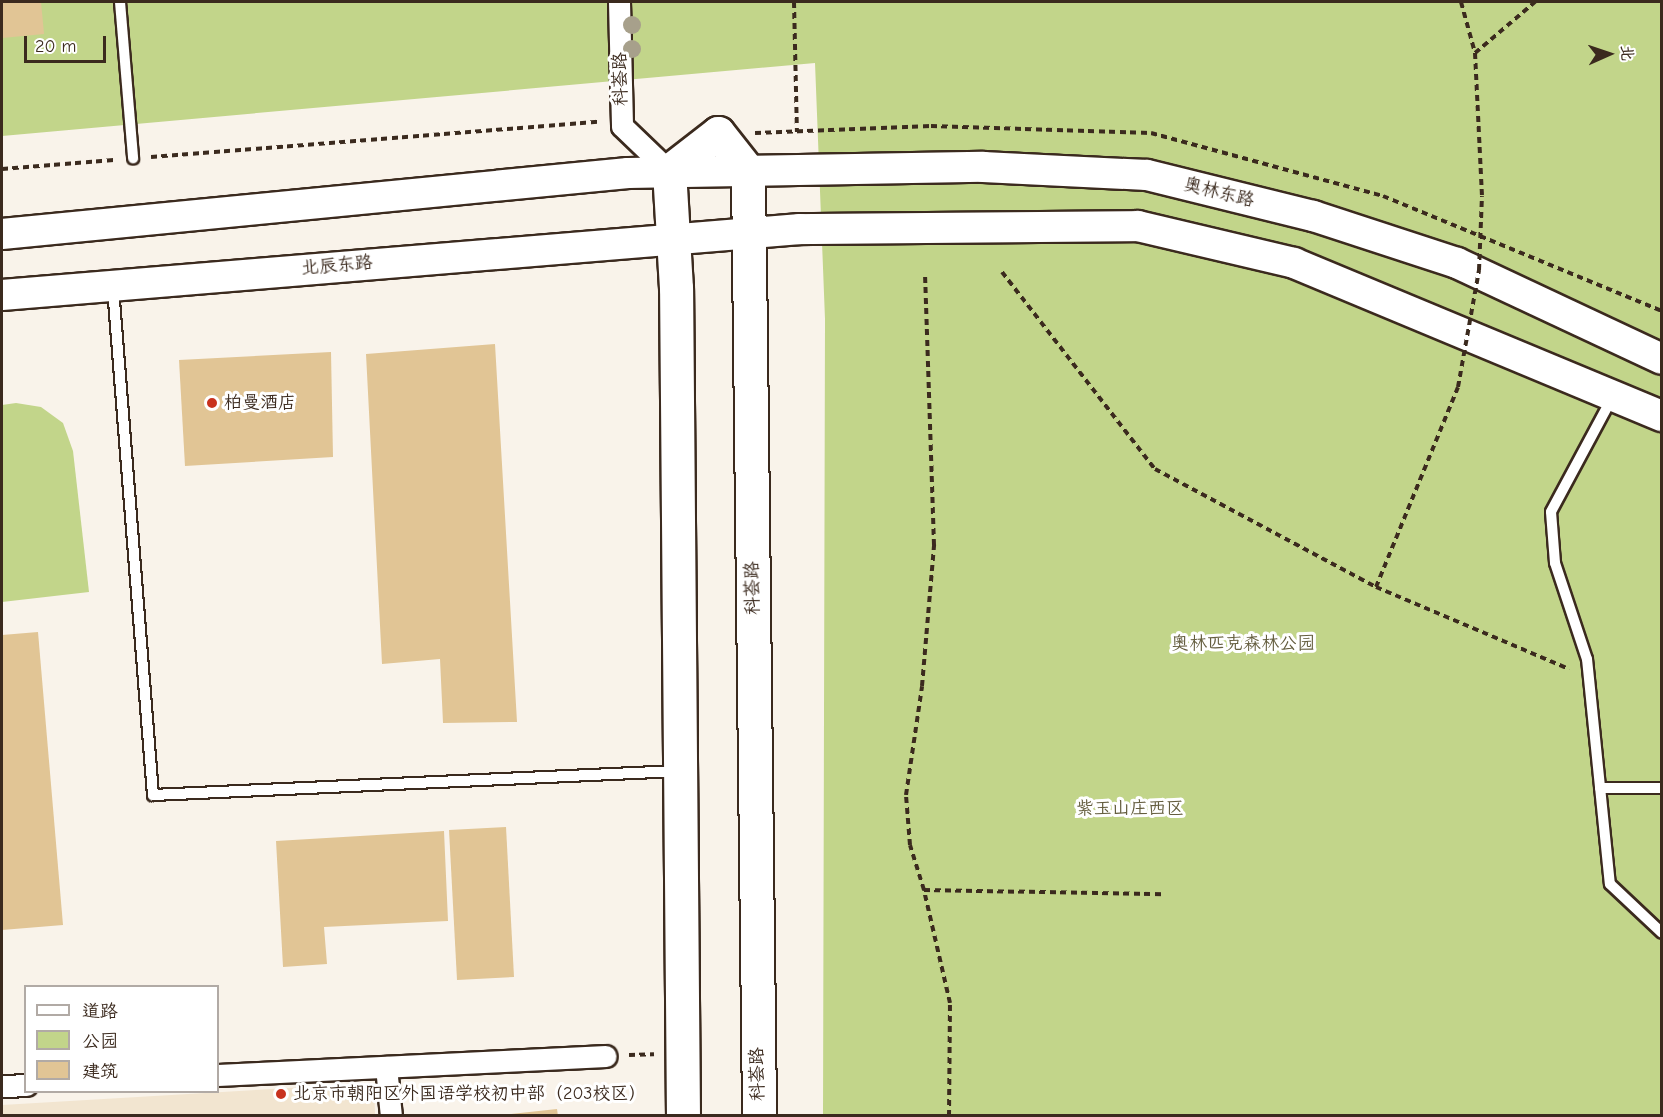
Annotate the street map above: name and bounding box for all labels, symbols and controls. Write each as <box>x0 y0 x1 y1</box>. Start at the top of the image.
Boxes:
scale bar <box>27 24 110 62</box>
north arrow <box>1579 24 1639 84</box>
text: 20 m <box>35 36 76 57</box>
text: 北 <box>1618 45 1636 62</box>
street label: 科荟路 <box>610 52 632 106</box>
street label: 奥林东路 <box>1181 174 1257 212</box>
street label: 北辰东路 <box>300 252 374 280</box>
place label: 柏曼酒店 <box>224 392 296 414</box>
marker: 柏曼酒店 <box>205 396 219 410</box>
street label: 科荟路 <box>742 561 764 615</box>
park label: 奥林匹克森林公园 <box>1171 633 1315 655</box>
park label: 紫玉山庄西区 <box>1076 798 1184 820</box>
legend <box>24 985 219 1093</box>
text: 道路 <box>82 1001 118 1022</box>
text: 公园 <box>82 1031 118 1052</box>
street label: 科荟路 <box>747 1047 769 1101</box>
text: 建筑 <box>82 1061 118 1082</box>
place label: 北京市朝阳区外国语学校初中部（203校区） <box>293 1083 646 1105</box>
marker: 北京市朝阳区外国语学校初中部（203校区） <box>274 1087 288 1101</box>

